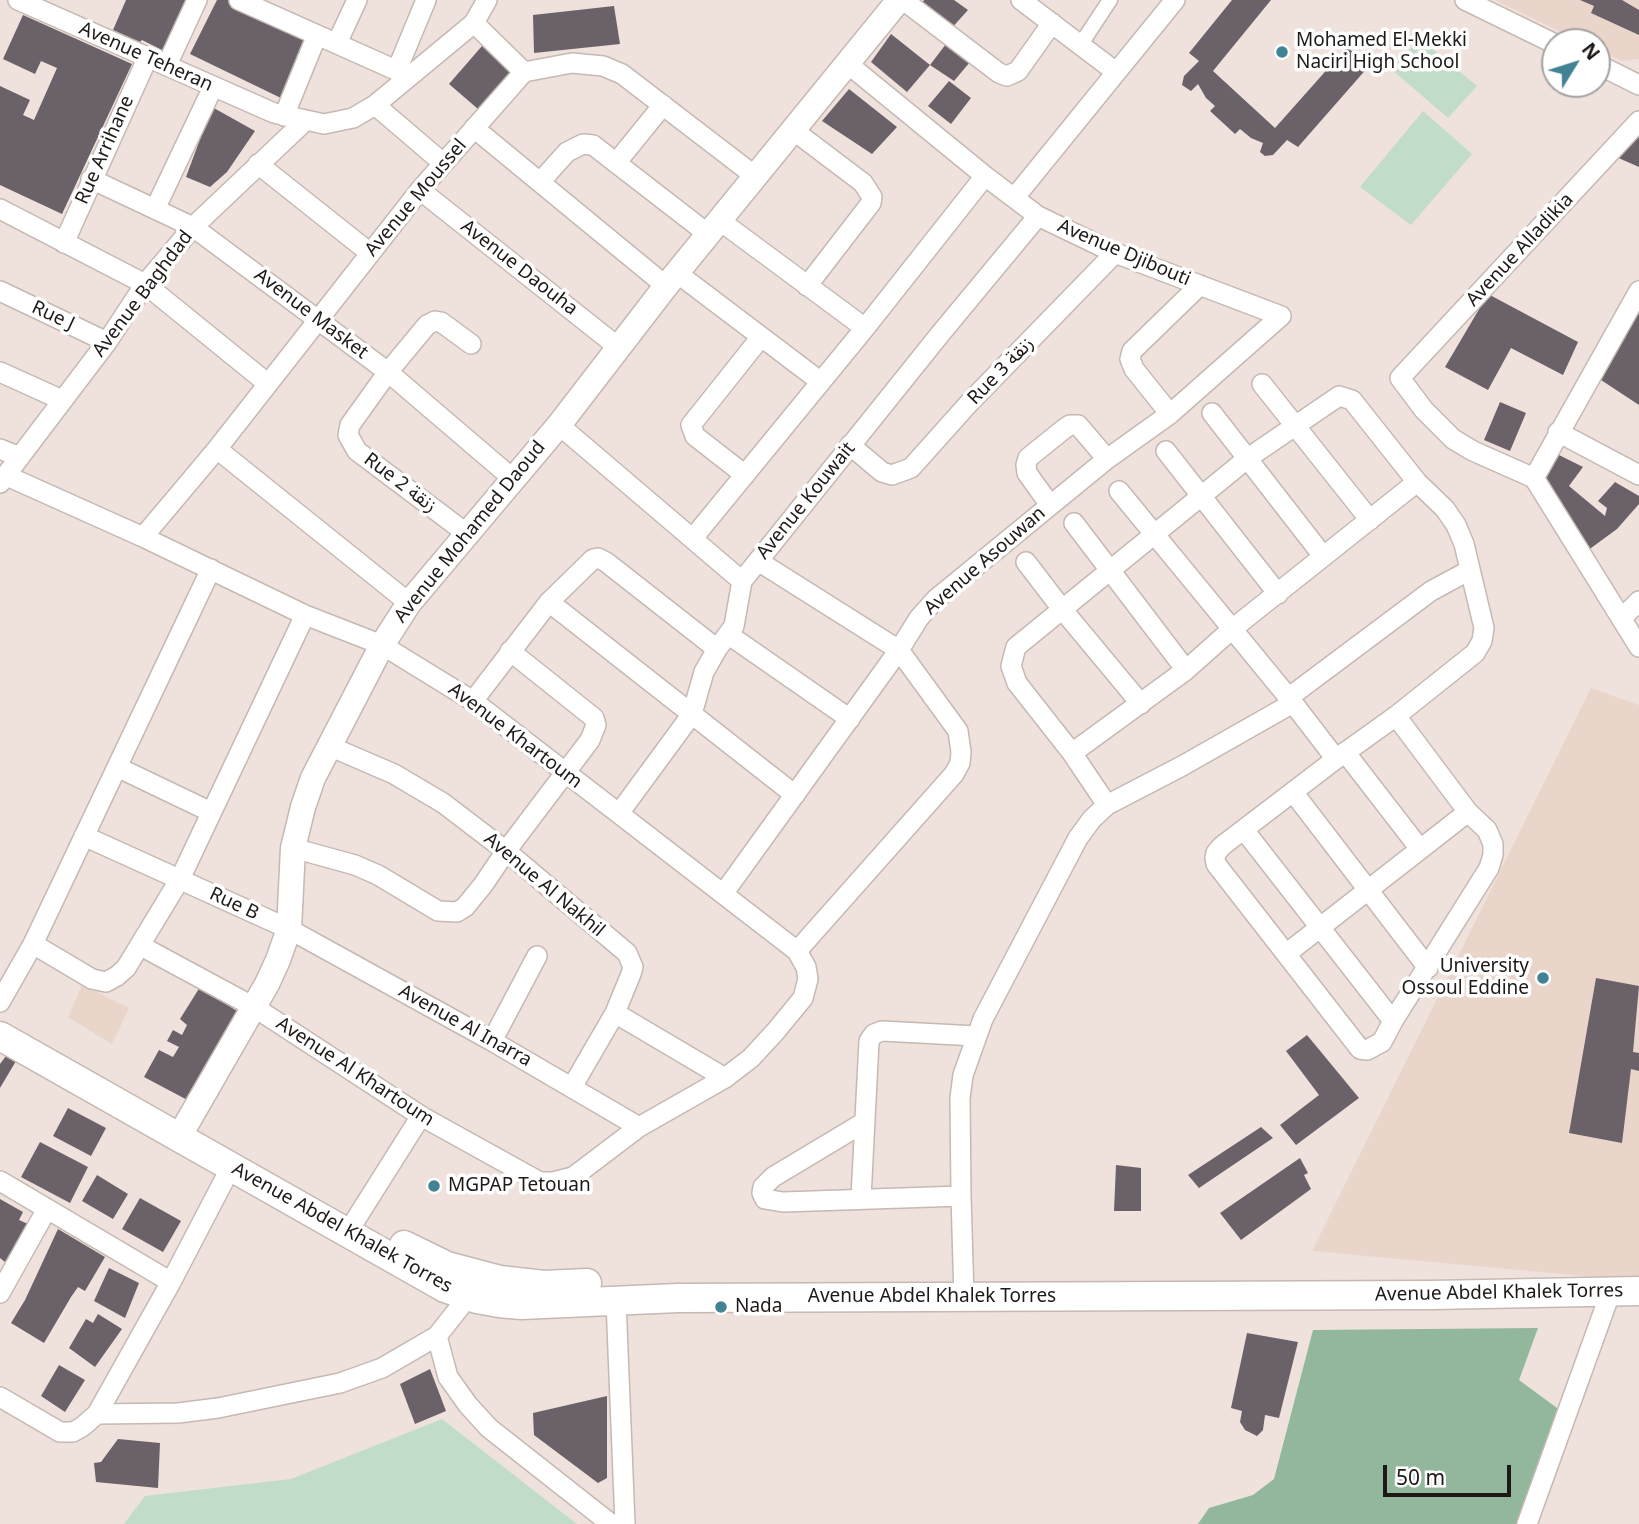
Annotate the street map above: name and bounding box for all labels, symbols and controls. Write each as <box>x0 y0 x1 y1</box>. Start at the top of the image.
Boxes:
street label: Avenue Teheran <box>76 17 216 97</box>
north arrow <box>1541 28 1611 98</box>
place label: Mohamed El-Mekki Naciri High School <box>1296 30 1467 74</box>
text: N <box>1576 37 1606 65</box>
marker: Mohamed El-Mekki Naciri High School <box>1274 44 1290 60</box>
street label: Rue Arrihane <box>71 92 139 208</box>
street label: Avenue Moussel <box>360 135 472 261</box>
street label: Avenue Alladikia <box>1462 189 1578 311</box>
street label: Avenue Daouha <box>456 215 582 321</box>
street label: Avenue Djibouti <box>1054 215 1194 291</box>
street label: Avenue Baghdad <box>88 226 198 362</box>
street label: Avenue Masket <box>250 264 372 364</box>
street label: Rue J <box>28 296 78 336</box>
street label: Rue 3 زنقة <box>963 332 1039 410</box>
street label: Avenue Mohamed Daoud <box>390 436 550 628</box>
street label: Avenue Kouwait <box>752 438 860 564</box>
street label: Rue 2 زنقة <box>359 448 441 518</box>
street label: Avenue Asouwan <box>920 502 1050 620</box>
street label: Avenue Khartoum <box>444 678 586 794</box>
street label: Avenue Al Nakhil <box>479 828 609 942</box>
street label: Rue B <box>206 883 262 925</box>
place label: University Ossoul Eddine <box>1402 956 1529 1000</box>
marker: University Ossoul Eddine <box>1535 970 1551 986</box>
street label: Avenue Al Inarra <box>395 980 535 1072</box>
street label: Avenue Al Khartoum <box>272 1012 438 1132</box>
street label: Avenue Abdel Khalek Torres <box>228 1158 456 1298</box>
place label: MGPAP Tetouan <box>448 1175 591 1197</box>
marker: MGPAP Tetouan <box>426 1178 442 1194</box>
street label: Avenue Abdel Khalek Torres <box>1375 1279 1623 1307</box>
street label: Avenue Abdel Khalek Torres <box>808 1286 1056 1308</box>
place label: Nada <box>735 1296 782 1318</box>
marker: Nada <box>713 1299 729 1315</box>
scale bar <box>1387 1450 1515 1494</box>
text: 50 m <box>1396 1463 1445 1491</box>

